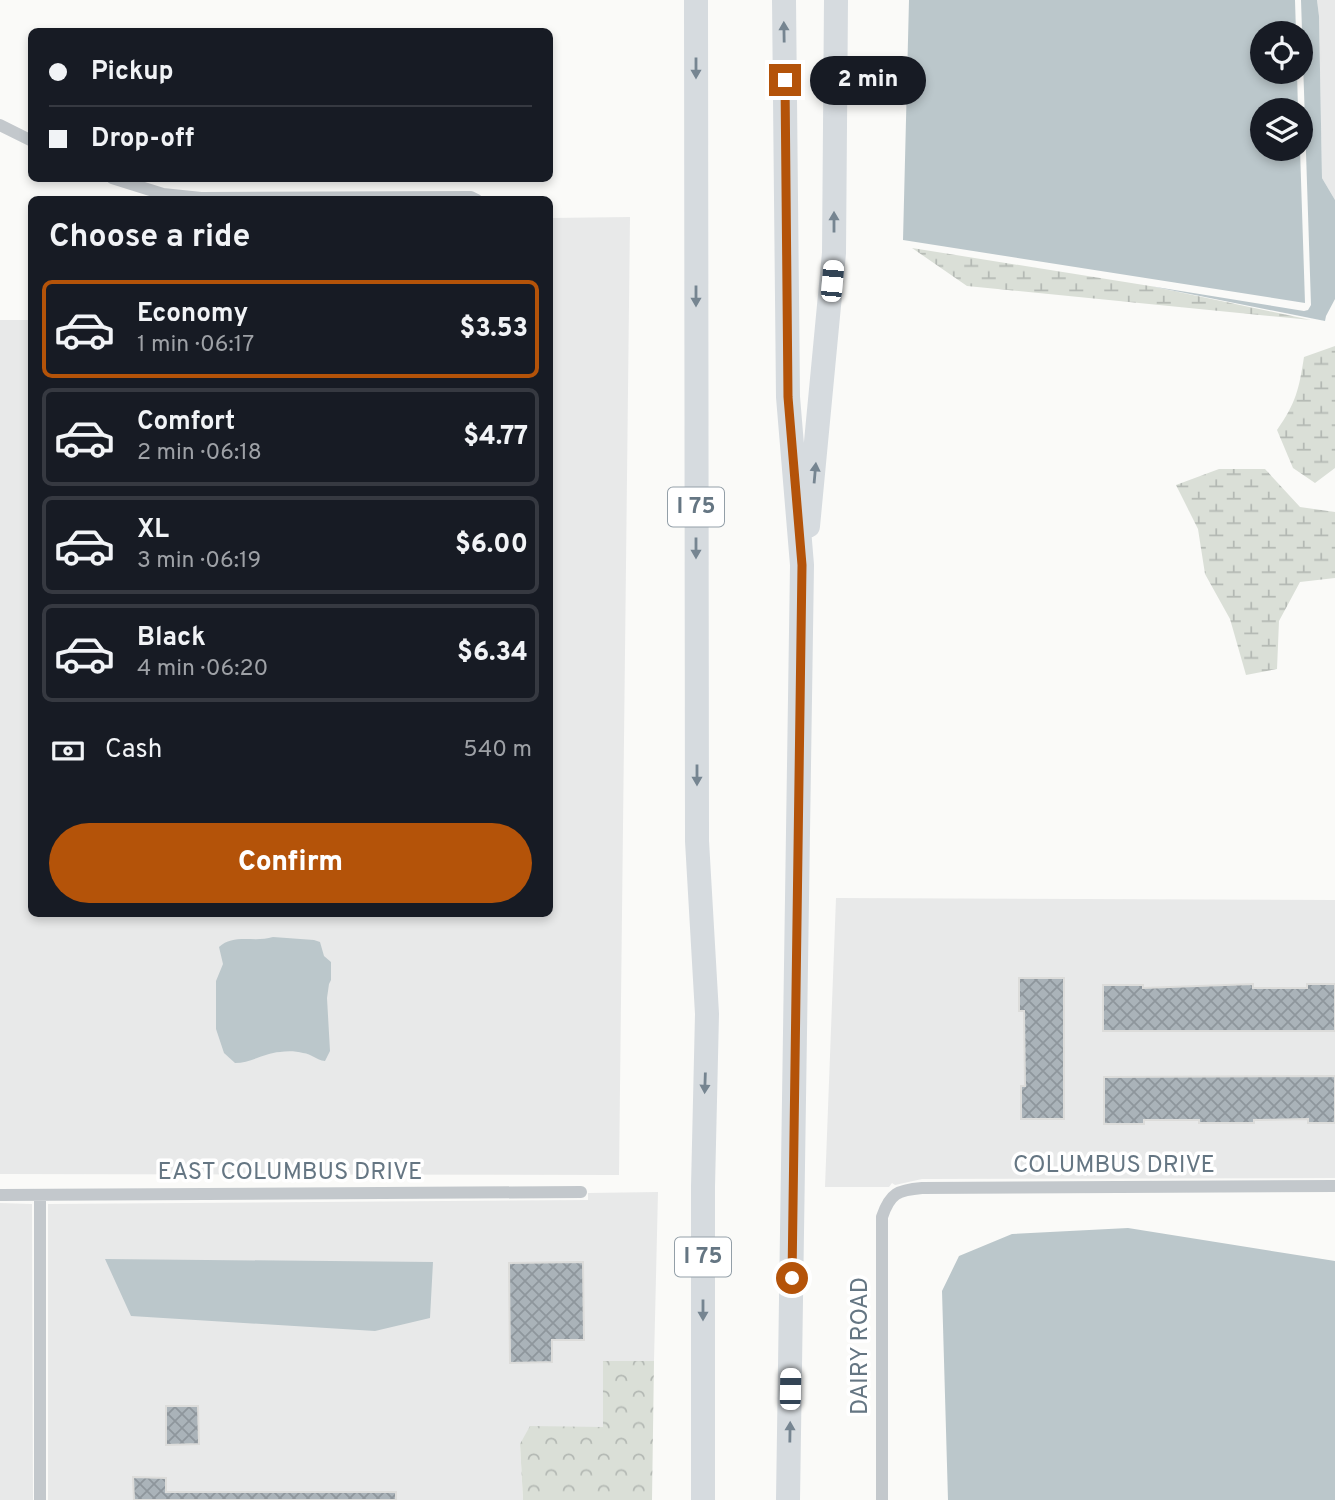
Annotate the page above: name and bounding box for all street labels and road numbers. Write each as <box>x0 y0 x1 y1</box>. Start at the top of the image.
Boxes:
road number: I 75 <box>668 488 724 526</box>
street label: COLUMBUS DRIVE <box>1013 1151 1215 1181</box>
street label: EAST COLUMBUS DRIVE <box>158 1158 422 1188</box>
road number: I 75 <box>675 1238 731 1276</box>
street label: DAIRY ROAD <box>846 1277 876 1415</box>

